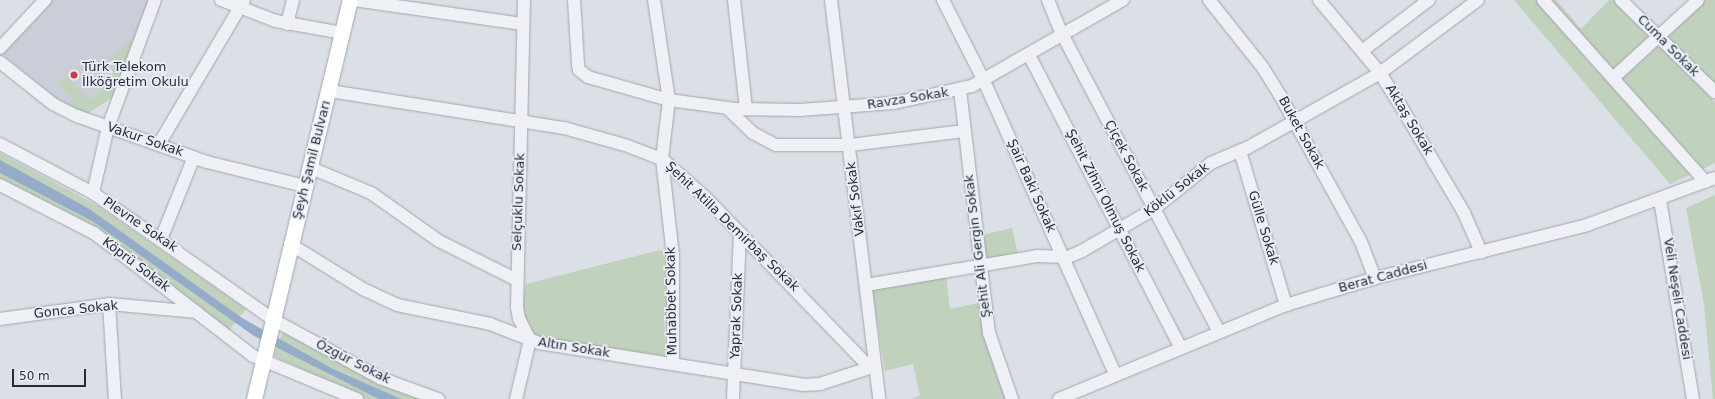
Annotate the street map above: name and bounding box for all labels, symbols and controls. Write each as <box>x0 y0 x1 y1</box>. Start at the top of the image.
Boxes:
street label: Cuma Sokak <box>1634 12 1702 80</box>
place label: Türk Telekom İlköğretim Okulu <box>82 60 189 91</box>
marker: Türk Telekom İlköğretim Okulu <box>69 70 79 80</box>
street label: Aktaş Sokak <box>1382 82 1436 158</box>
street label: Ravza Sokak <box>866 85 950 113</box>
street label: Buket Sokak <box>1275 94 1327 172</box>
street label: Şeyh Şamil Bulvarı <box>290 99 334 221</box>
street label: Çiçek Sokak <box>1101 118 1151 194</box>
street label: Vakur Sokak <box>105 120 185 160</box>
street label: Şehit Zihni Olmuş Sokak <box>1062 127 1148 275</box>
street label: Şair Baki Sokak <box>1003 137 1059 235</box>
street label: Selçuklu Sokak <box>509 153 529 251</box>
street label: Şehit Atilla Demirbaş Sokak <box>662 159 802 295</box>
street label: Köklü Sokak <box>1141 160 1213 220</box>
street label: Vakıf Sokak <box>844 161 868 237</box>
street label: Şehit Ali Gergin Sokak <box>961 174 995 318</box>
street label: Gülle Sokak <box>1244 189 1282 267</box>
street label: Plevne Sokak <box>100 194 180 256</box>
street label: Köprü Sokak <box>99 234 173 296</box>
street label: Veli Neşeli Caddesi <box>1660 237 1694 361</box>
street label: Muhabbet Sokak <box>663 247 681 355</box>
street label: Berat Caddesi <box>1337 258 1429 296</box>
street label: Yaprak Sokak <box>728 273 746 359</box>
street label: Gonca Sokak <box>33 298 119 322</box>
street label: Altın Sokak <box>537 335 611 361</box>
street label: Özgür Sokak <box>313 336 393 388</box>
scale bar <box>14 361 88 387</box>
text: 50 m <box>19 369 50 383</box>

